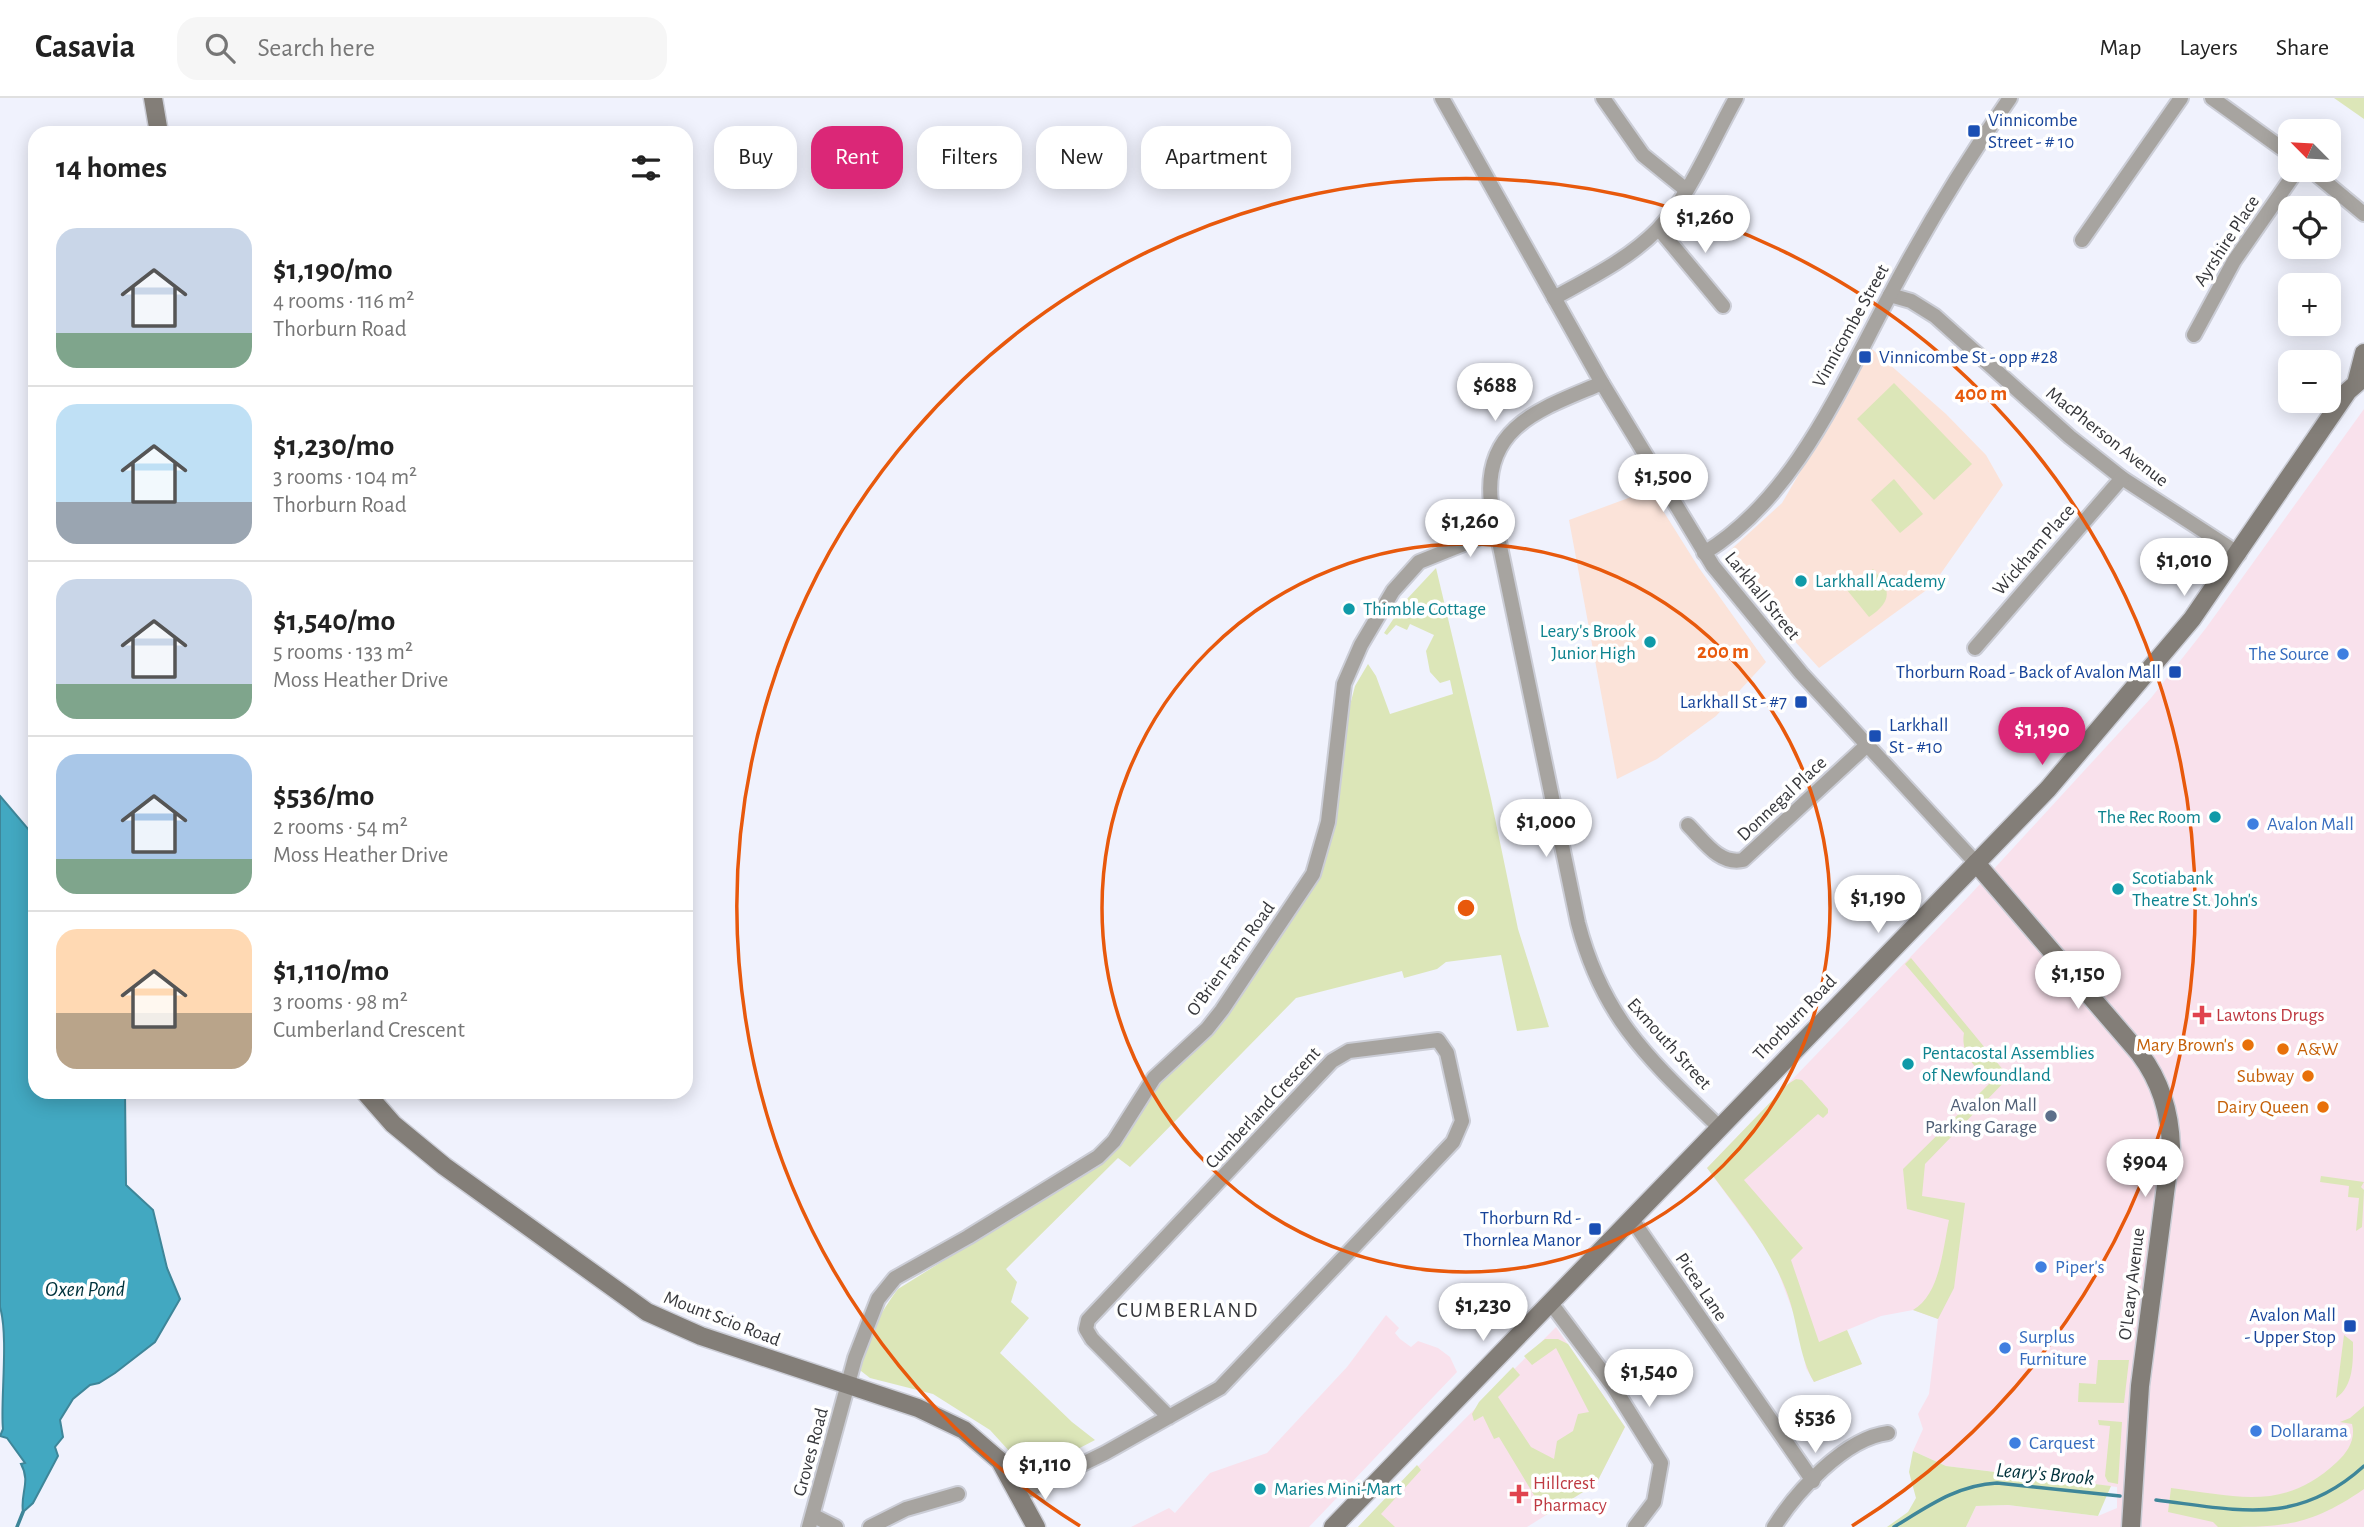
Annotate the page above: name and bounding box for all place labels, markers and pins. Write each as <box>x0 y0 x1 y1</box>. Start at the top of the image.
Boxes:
place label: Vinnicombe Street - # 10 <box>1988 111 2078 152</box>
marker: Vinnicombe Street - # 10 <box>1966 123 1982 139</box>
pin: $1,260 <box>1648 195 1762 255</box>
place label: Vinnicombe St - opp #28 <box>1879 348 2058 367</box>
marker: Vinnicombe St - opp #28 <box>1857 349 1873 365</box>
pin: $688 <box>1454 364 1536 423</box>
pin: $1,500 <box>1606 454 1720 514</box>
pin: $1,260 <box>1413 500 1527 559</box>
pin: $1,010 <box>2127 538 2241 598</box>
place label: Larkhall Academy <box>1815 572 1946 591</box>
marker: Larkhall Academy <box>1793 573 1809 589</box>
place label: Thimble Cottage <box>1363 600 1486 619</box>
marker: Thimble Cottage <box>1341 601 1357 617</box>
place label: Leary's Brook Junior High <box>1540 622 1636 663</box>
marker: Leary's Brook Junior High <box>1642 634 1658 650</box>
place label: The Source <box>2248 645 2329 664</box>
marker: The Source <box>2335 646 2351 662</box>
place label: Thorburn Road - Back of Avalon Mall <box>1896 663 2161 682</box>
marker: Thorburn Road - Back of Avalon Mall <box>2167 664 2183 680</box>
place label: Larkhall St - #7 <box>1680 693 1787 712</box>
marker: Larkhall St - #7 <box>1793 694 1809 710</box>
pin: $1,190 <box>1985 708 2099 767</box>
place label: Larkhall St - #10 <box>1889 716 1948 757</box>
marker: Larkhall St - #10 <box>1867 728 1883 744</box>
pin: $1,000 <box>1489 800 1603 859</box>
place label: The Rec Room <box>2098 808 2201 827</box>
marker: The Rec Room <box>2207 809 2223 825</box>
place label: Avalon Mall <box>2267 815 2354 834</box>
marker: Avalon Mall <box>2245 816 2261 832</box>
place label: Scotiabank Theatre St. John's <box>2132 869 2258 910</box>
pin: $1,190 <box>1821 876 1935 935</box>
marker: Scotiabank Theatre St. John's <box>2110 881 2126 897</box>
centre of rings <box>1454 896 1478 920</box>
pin: $1,150 <box>2021 951 2135 1011</box>
place label: Lawtons Drugs <box>2216 1006 2325 1025</box>
marker: Lawtons Drugs <box>2194 1007 2210 1023</box>
place label: Mary Brown's <box>2136 1036 2234 1055</box>
marker: Mary Brown's <box>2240 1037 2256 1053</box>
place label: A&W <box>2297 1040 2338 1059</box>
marker: A&W <box>2275 1041 2291 1057</box>
place label: Pentacostal Assemblies of Newfoundland <box>1922 1044 2095 1085</box>
marker: Pentacostal Assemblies of Newfoundland <box>1900 1056 1916 1072</box>
place label: Subway <box>2237 1067 2294 1086</box>
marker: Subway <box>2300 1068 2316 1084</box>
place label: Avalon Mall Parking Garage <box>1925 1096 2037 1137</box>
place label: Dairy Queen <box>2217 1098 2309 1117</box>
marker: Dairy Queen <box>2315 1099 2331 1115</box>
marker: Avalon Mall Parking Garage <box>2043 1108 2059 1124</box>
pin: $904 <box>2104 1140 2186 1199</box>
place label: Thorburn Rd - Thornlea Manor <box>1463 1209 1581 1250</box>
marker: Thorburn Rd - Thornlea Manor <box>1587 1221 1603 1237</box>
place label: Piper's <box>2055 1258 2105 1277</box>
marker: Piper's <box>2033 1259 2049 1275</box>
pin: $1,230 <box>1426 1284 1540 1343</box>
place label: Avalon Mall - Upper Stop <box>2244 1306 2336 1347</box>
marker: Avalon Mall - Upper Stop <box>2342 1318 2358 1334</box>
place label: Surplus Furniture <box>2019 1328 2087 1369</box>
marker: Surplus Furniture <box>1997 1340 2013 1356</box>
pin: $1,540 <box>1592 1350 1706 1409</box>
pin: $536 <box>1774 1396 1856 1455</box>
place label: Dollarama <box>2270 1422 2348 1441</box>
marker: Dollarama <box>2248 1423 2264 1439</box>
place label: Carquest <box>2029 1434 2095 1453</box>
marker: Carquest <box>2007 1435 2023 1451</box>
pin: $1,110 <box>988 1442 1102 1502</box>
place label: Hillcrest Pharmacy <box>1533 1474 1607 1515</box>
place label: Maries Mini-Mart <box>1274 1480 1402 1499</box>
marker: Maries Mini-Mart <box>1252 1481 1268 1497</box>
marker: Hillcrest Pharmacy <box>1511 1486 1527 1502</box>

